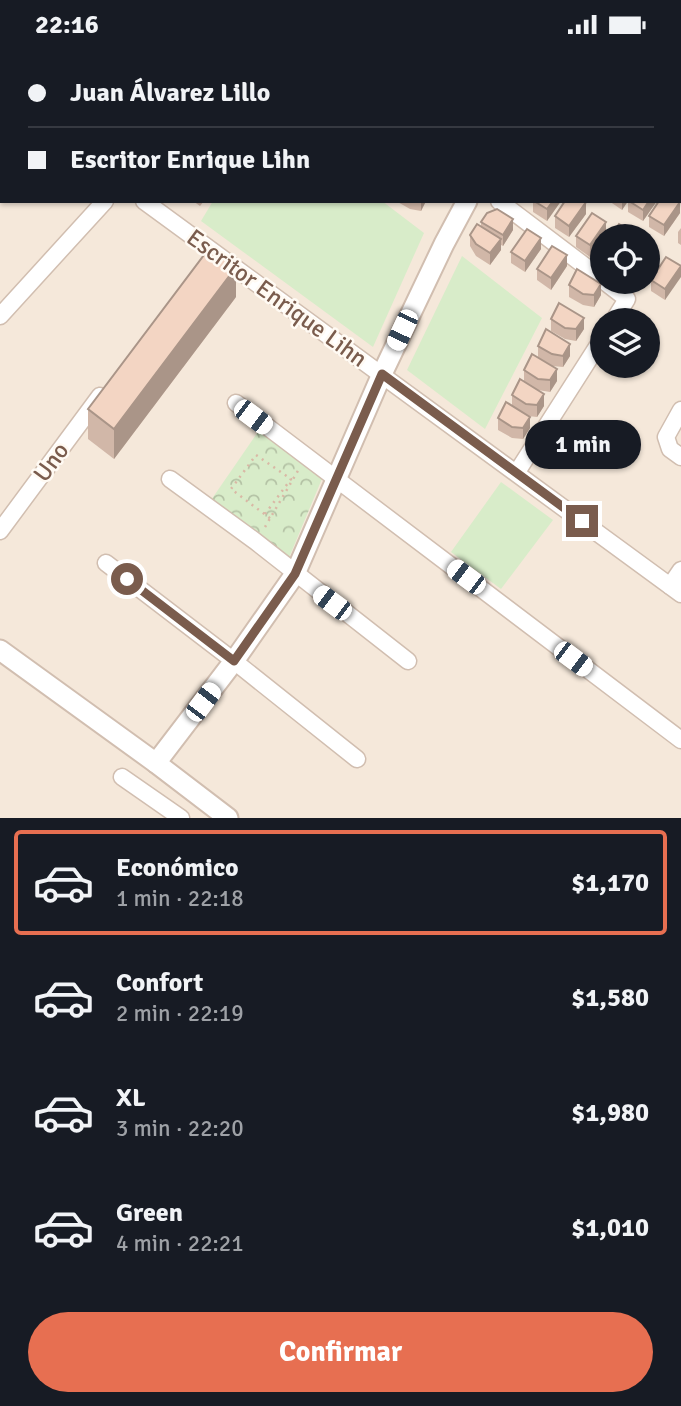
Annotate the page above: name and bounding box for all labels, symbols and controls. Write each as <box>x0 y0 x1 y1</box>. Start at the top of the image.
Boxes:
text: 22:16 <box>35 9 99 41</box>
text: Juan Álvarez Lillo <box>70 77 270 109</box>
text: Escritor Enrique Lihn <box>70 144 310 176</box>
street label: Escritor Enrique Lihn <box>181 222 373 374</box>
map controls <box>590 224 660 378</box>
button: locate <box>590 224 660 294</box>
car <box>384 307 421 353</box>
button: layers <box>590 308 660 378</box>
car <box>230 396 277 438</box>
callout: 1 min <box>524 419 640 469</box>
text: 1 min <box>555 430 611 459</box>
street label: Uno <box>27 436 75 488</box>
route end <box>566 505 598 537</box>
car <box>443 556 490 598</box>
route start <box>111 563 143 595</box>
car <box>309 582 356 624</box>
car <box>550 638 597 680</box>
car <box>182 679 225 725</box>
icon: car <box>32 851 95 914</box>
text: Económico <box>116 852 239 884</box>
text: $1,170 <box>571 867 649 899</box>
text: 1 min · 22:18 <box>116 884 244 913</box>
icon: car <box>32 966 95 1029</box>
text: Confort <box>116 967 203 999</box>
text: $1,580 <box>571 982 649 1014</box>
text: 2 min · 22:19 <box>116 999 244 1028</box>
icon: car <box>32 1081 95 1144</box>
text: XL <box>116 1082 146 1114</box>
text: $1,980 <box>571 1097 649 1129</box>
text: 3 min · 22:20 <box>116 1114 244 1143</box>
icon: car <box>32 1196 95 1259</box>
text: Green <box>116 1197 183 1229</box>
text: $1,010 <box>571 1212 649 1244</box>
text: 4 min · 22:21 <box>116 1229 244 1258</box>
button: Confirmar <box>28 1312 653 1392</box>

